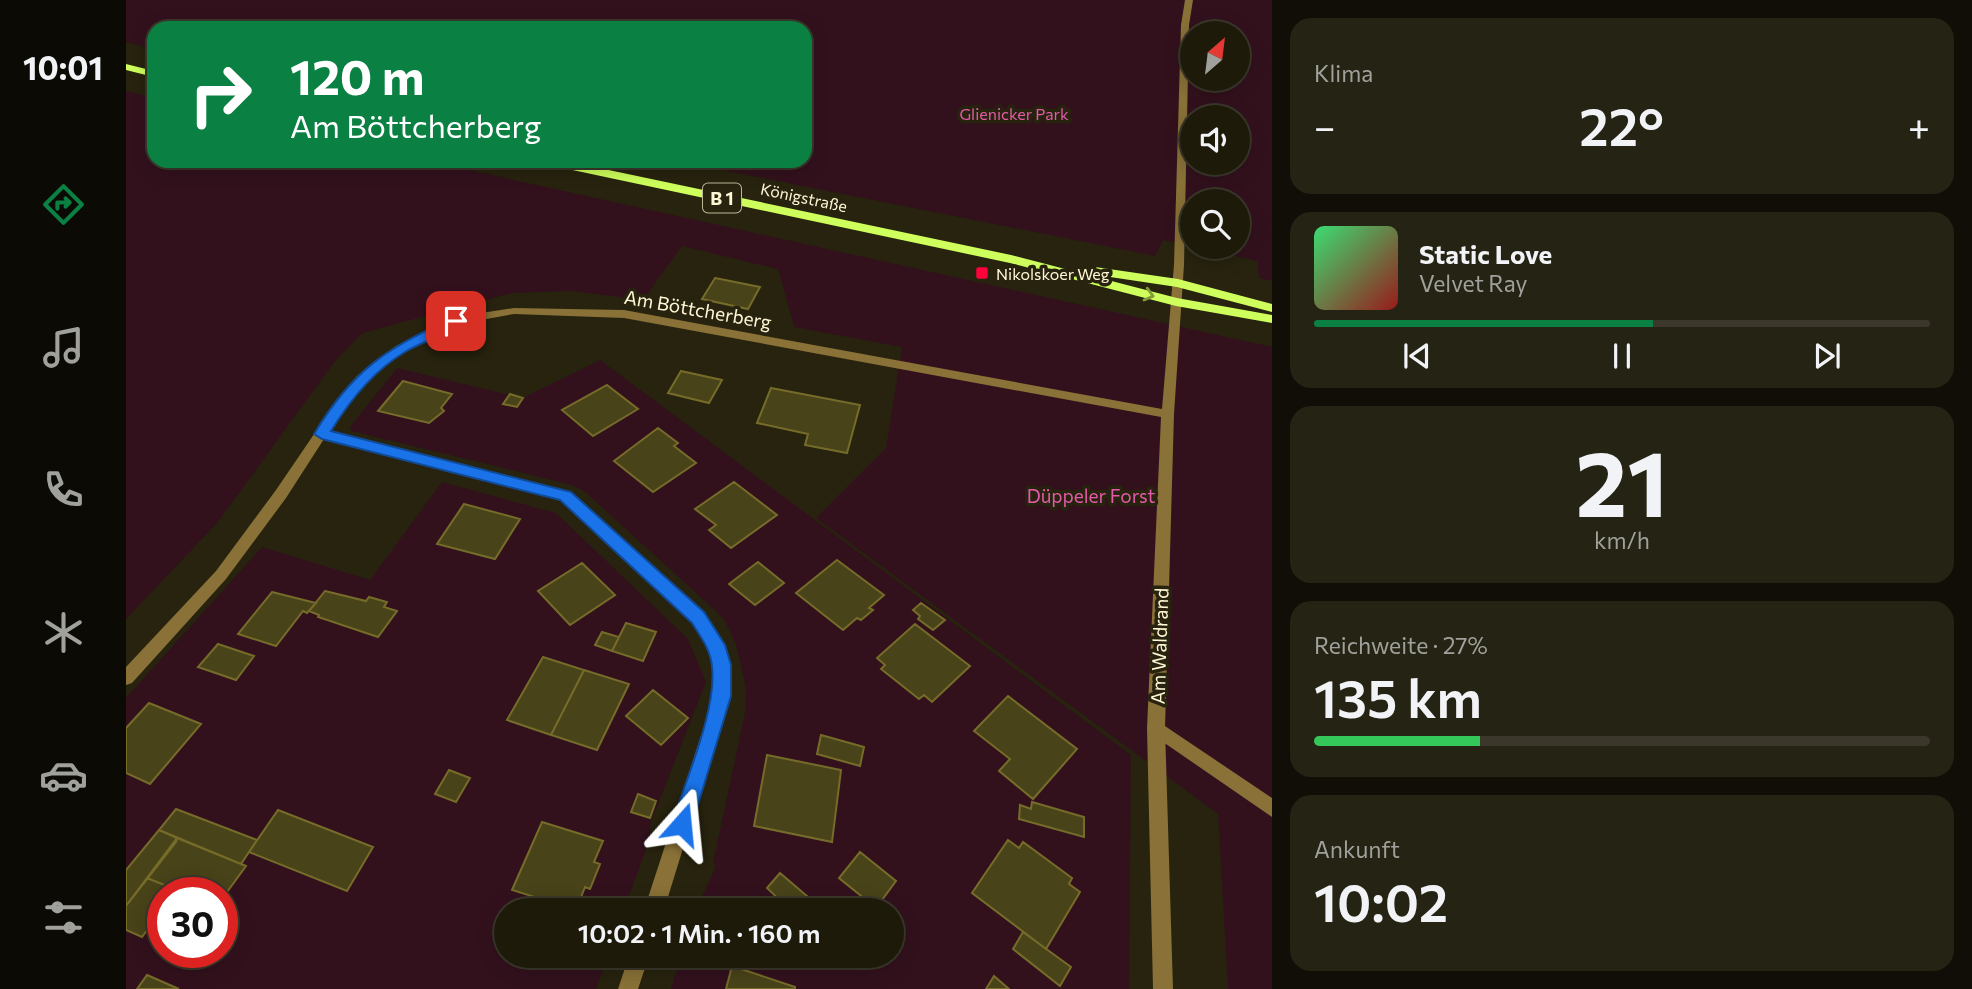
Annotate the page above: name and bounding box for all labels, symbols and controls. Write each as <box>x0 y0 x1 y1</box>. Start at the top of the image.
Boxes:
north arrow <box>1180 21 1250 91</box>
map controls <box>1180 21 1250 259</box>
text: 120 m <box>290 45 424 105</box>
text: 10:01 <box>23 47 103 87</box>
icon: right <box>175 49 266 140</box>
text: Klima <box>1314 59 1373 87</box>
text: 22° <box>1579 93 1664 157</box>
text: − <box>1314 102 1336 149</box>
text: + <box>1908 102 1930 149</box>
park label: Glienicker Park <box>959 104 1069 123</box>
text: Am Böttcherberg <box>290 105 541 145</box>
button: sound <box>1180 105 1250 175</box>
street label: Königstraße <box>759 179 849 215</box>
icon: directions <box>39 180 88 229</box>
road number: B 1 <box>703 183 741 212</box>
button: search <box>1180 189 1250 259</box>
text: Static Love <box>1419 238 1552 269</box>
place label: Nikolskoer Weg <box>996 264 1110 283</box>
marker: Nikolskoer Weg <box>974 265 990 281</box>
text: Velvet Ray <box>1419 269 1527 297</box>
street label: Am Böttcherberg <box>622 285 774 333</box>
one-way arrow <box>1142 287 1154 301</box>
pin <box>426 291 486 351</box>
icon: arrive <box>437 302 475 340</box>
icon: music <box>39 323 88 372</box>
icon: previous <box>1398 337 1436 375</box>
icon: pause <box>1603 337 1641 375</box>
icon: next <box>1808 337 1846 375</box>
text: 21 <box>1576 424 1668 536</box>
icon: phone <box>39 465 88 514</box>
park label: Düppeler Forst <box>1027 484 1156 507</box>
text: km/h <box>1594 526 1650 554</box>
street label: Am Waldrand <box>1145 587 1173 705</box>
icon: climate <box>39 608 88 657</box>
text: Reichweite · 27% <box>1314 631 1488 659</box>
text: 135 km <box>1314 665 1482 729</box>
icon: car <box>39 751 88 800</box>
position arrow <box>645 787 719 861</box>
text: Ankunft <box>1314 835 1400 863</box>
text: 10:02 <box>1314 869 1448 933</box>
speed limit sign: 30 <box>147 877 238 968</box>
icon: filters <box>39 893 88 942</box>
text: 10:02 · 1 Min. · 160 m <box>578 917 820 948</box>

